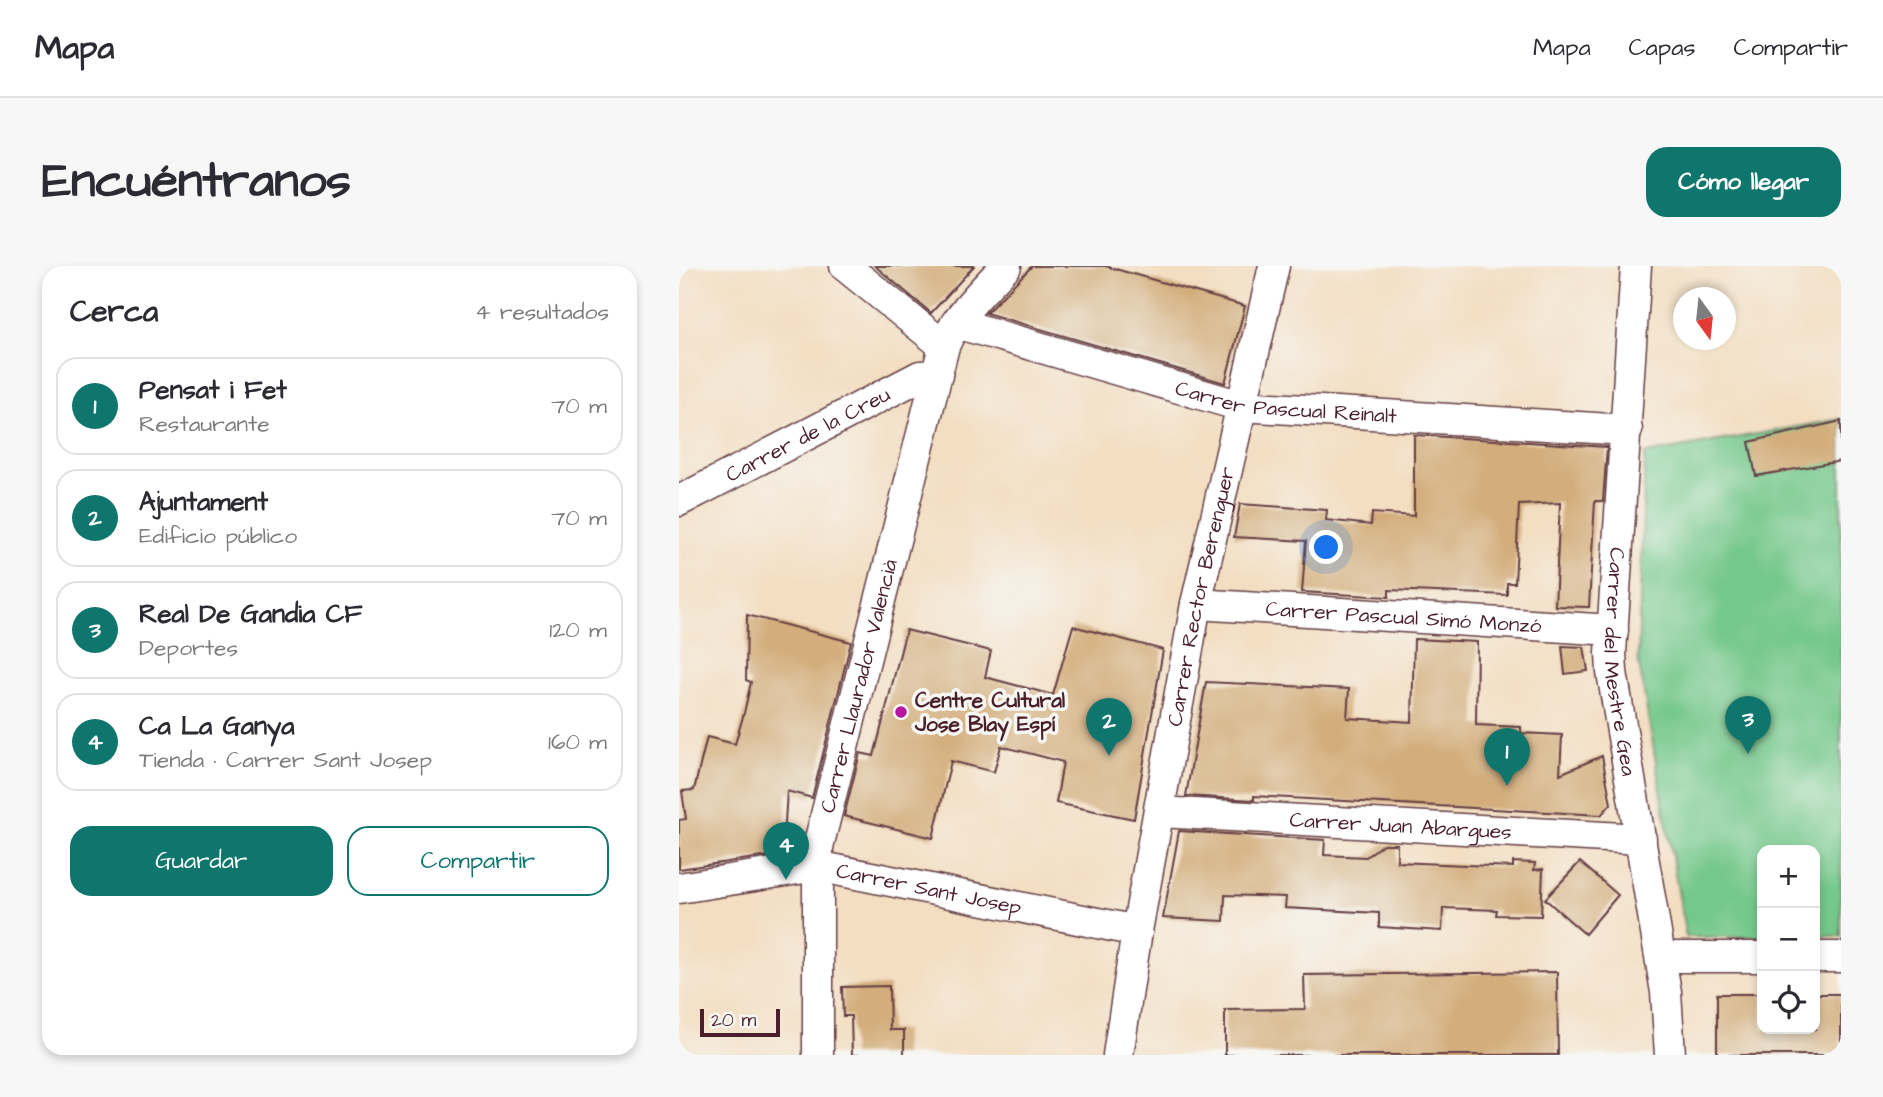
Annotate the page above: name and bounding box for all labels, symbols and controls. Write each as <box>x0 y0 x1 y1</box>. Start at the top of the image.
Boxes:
text: Mapa <box>35 25 114 71</box>
text: Mapa <box>1533 31 1591 65</box>
text: Capas <box>1629 31 1695 65</box>
text: Compartir <box>1733 31 1848 65</box>
button: Cómo llegar <box>1646 147 1841 217</box>
text: Encuéntranos <box>42 148 351 216</box>
north arrow <box>1673 287 1736 350</box>
text: Cerca <box>70 291 158 333</box>
text: 4 resultados <box>475 296 609 328</box>
text: Pensat i Fet <box>139 372 287 408</box>
street label: Carrer Pascual Reinalt <box>1172 374 1398 431</box>
street label: Carrer de la Creu <box>721 380 896 489</box>
text: 1 <box>94 390 96 422</box>
text: 70 m <box>551 390 607 422</box>
text: Restaurante <box>139 408 270 440</box>
street label: Carrer Rector Berenguer <box>1160 464 1242 729</box>
text: Ajuntament <box>139 484 268 520</box>
text: 2 <box>88 502 102 534</box>
text: 70 m <box>551 502 607 534</box>
text: Edificio público <box>139 520 297 552</box>
your location <box>1309 530 1343 564</box>
street label: Carrer del Mestre Gea <box>1596 547 1643 778</box>
street label: Carrer Llaurador Valencià <box>813 556 905 816</box>
street label: Carrer Pascual Simó Monzó <box>1265 594 1543 641</box>
text: Real De Gandia CF <box>139 596 362 632</box>
text: 3 <box>89 614 101 646</box>
text: 120 m <box>549 614 607 646</box>
text: Deportes <box>139 632 238 664</box>
place label: Centre Cultural Jose Blay Espí <box>914 686 1066 742</box>
pin: 3 <box>1725 696 1771 754</box>
pin: 2 <box>1086 698 1132 756</box>
marker: Centre Cultural Jose Blay Espí <box>893 704 909 720</box>
text: Ca La Ganya <box>139 708 294 744</box>
text: 4 <box>87 726 103 758</box>
text: 160 m <box>548 726 607 758</box>
pin: 1 <box>1484 728 1530 786</box>
text: Tienda · Carrer Sant Josep <box>139 744 432 776</box>
street label: Carrer Juan Abargues <box>1289 805 1512 847</box>
pin: 4 <box>763 822 809 880</box>
button: Guardar <box>70 826 333 896</box>
button: Compartir <box>347 826 609 896</box>
map controls <box>1757 845 1820 1034</box>
button: + <box>1757 845 1820 908</box>
street label: Carrer Sant Josep <box>834 856 1024 923</box>
button: − <box>1757 908 1820 971</box>
button: locate <box>1757 971 1820 1034</box>
scale bar <box>700 1006 781 1038</box>
text: 20 m <box>711 1007 756 1034</box>

